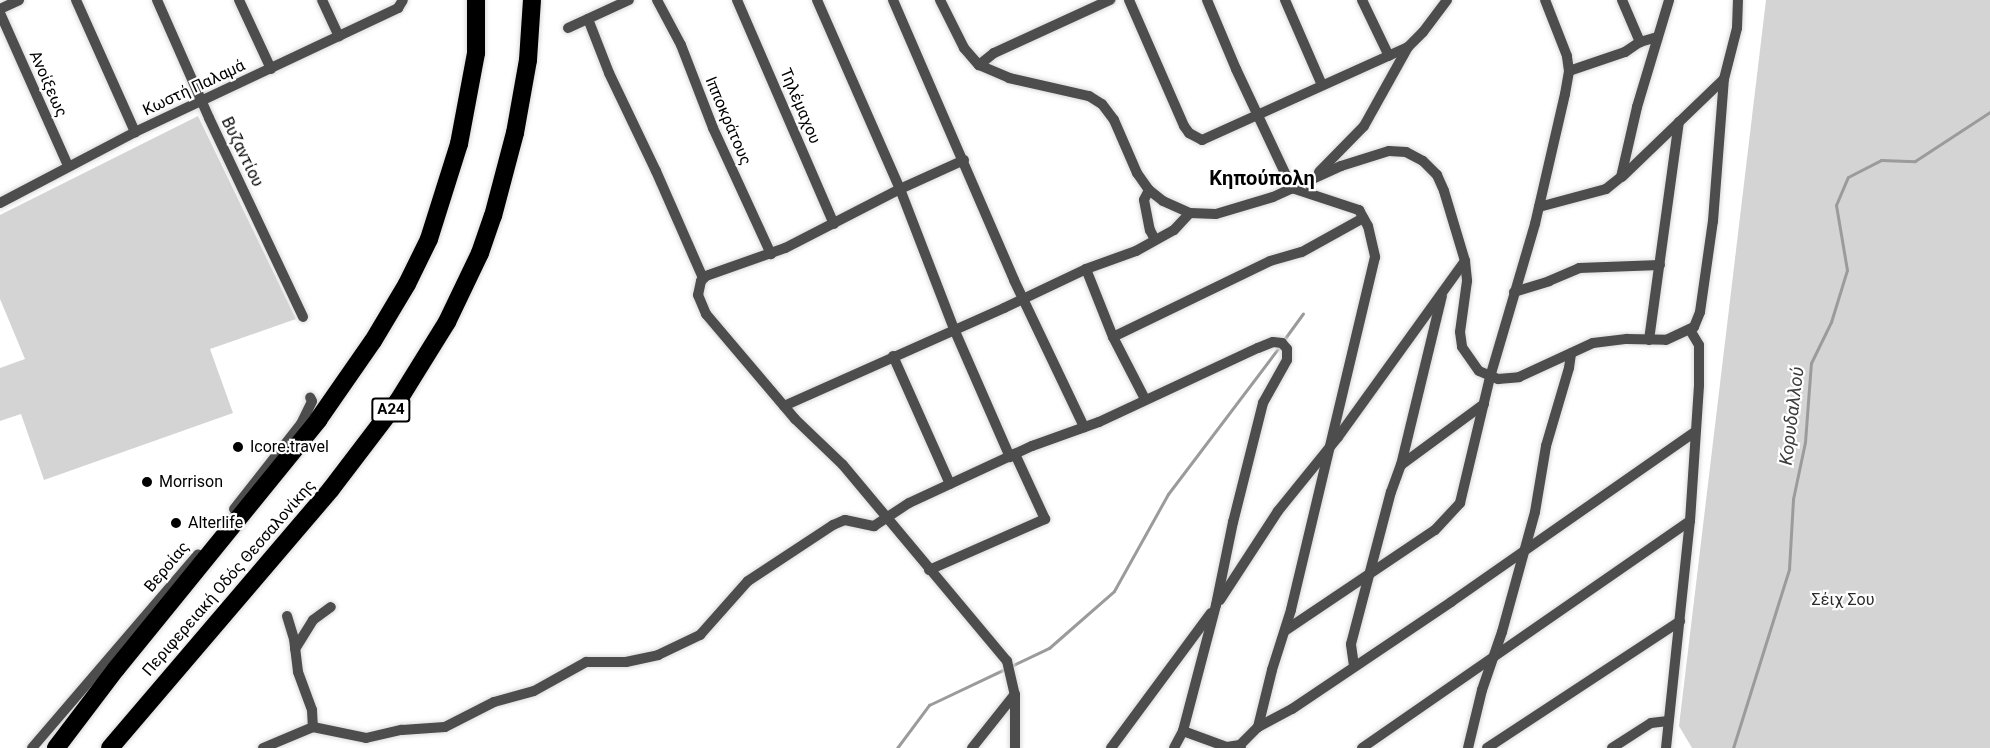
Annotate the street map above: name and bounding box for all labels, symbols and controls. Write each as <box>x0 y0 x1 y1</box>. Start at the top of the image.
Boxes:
street label: Ανοίξεως <box>25 48 71 120</box>
street label: Κωστή Παλαμά <box>140 56 248 120</box>
street label: Τηλέμαχου <box>776 65 824 147</box>
street label: Ιπποκράτους <box>701 74 755 168</box>
street label: Βυζαντίου <box>217 114 267 190</box>
district label: Κηπούπολη <box>1209 166 1315 190</box>
water label: Κορυδαλλού <box>1775 366 1809 466</box>
road number: Α24 <box>370 398 412 422</box>
place label: Icore.travel <box>250 437 329 457</box>
marker: Icore.travel <box>231 440 245 454</box>
place label: Morrison <box>159 472 223 492</box>
marker: Morrison <box>140 475 154 489</box>
street label: Περιφερειακή Οδός Θεσσαλονίκης <box>139 476 319 680</box>
place label: Alterlife <box>188 513 243 533</box>
marker: Alterlife <box>169 516 183 530</box>
street label: Βεροίας <box>140 538 194 596</box>
park label: Σέιχ Σου <box>1812 590 1874 610</box>

